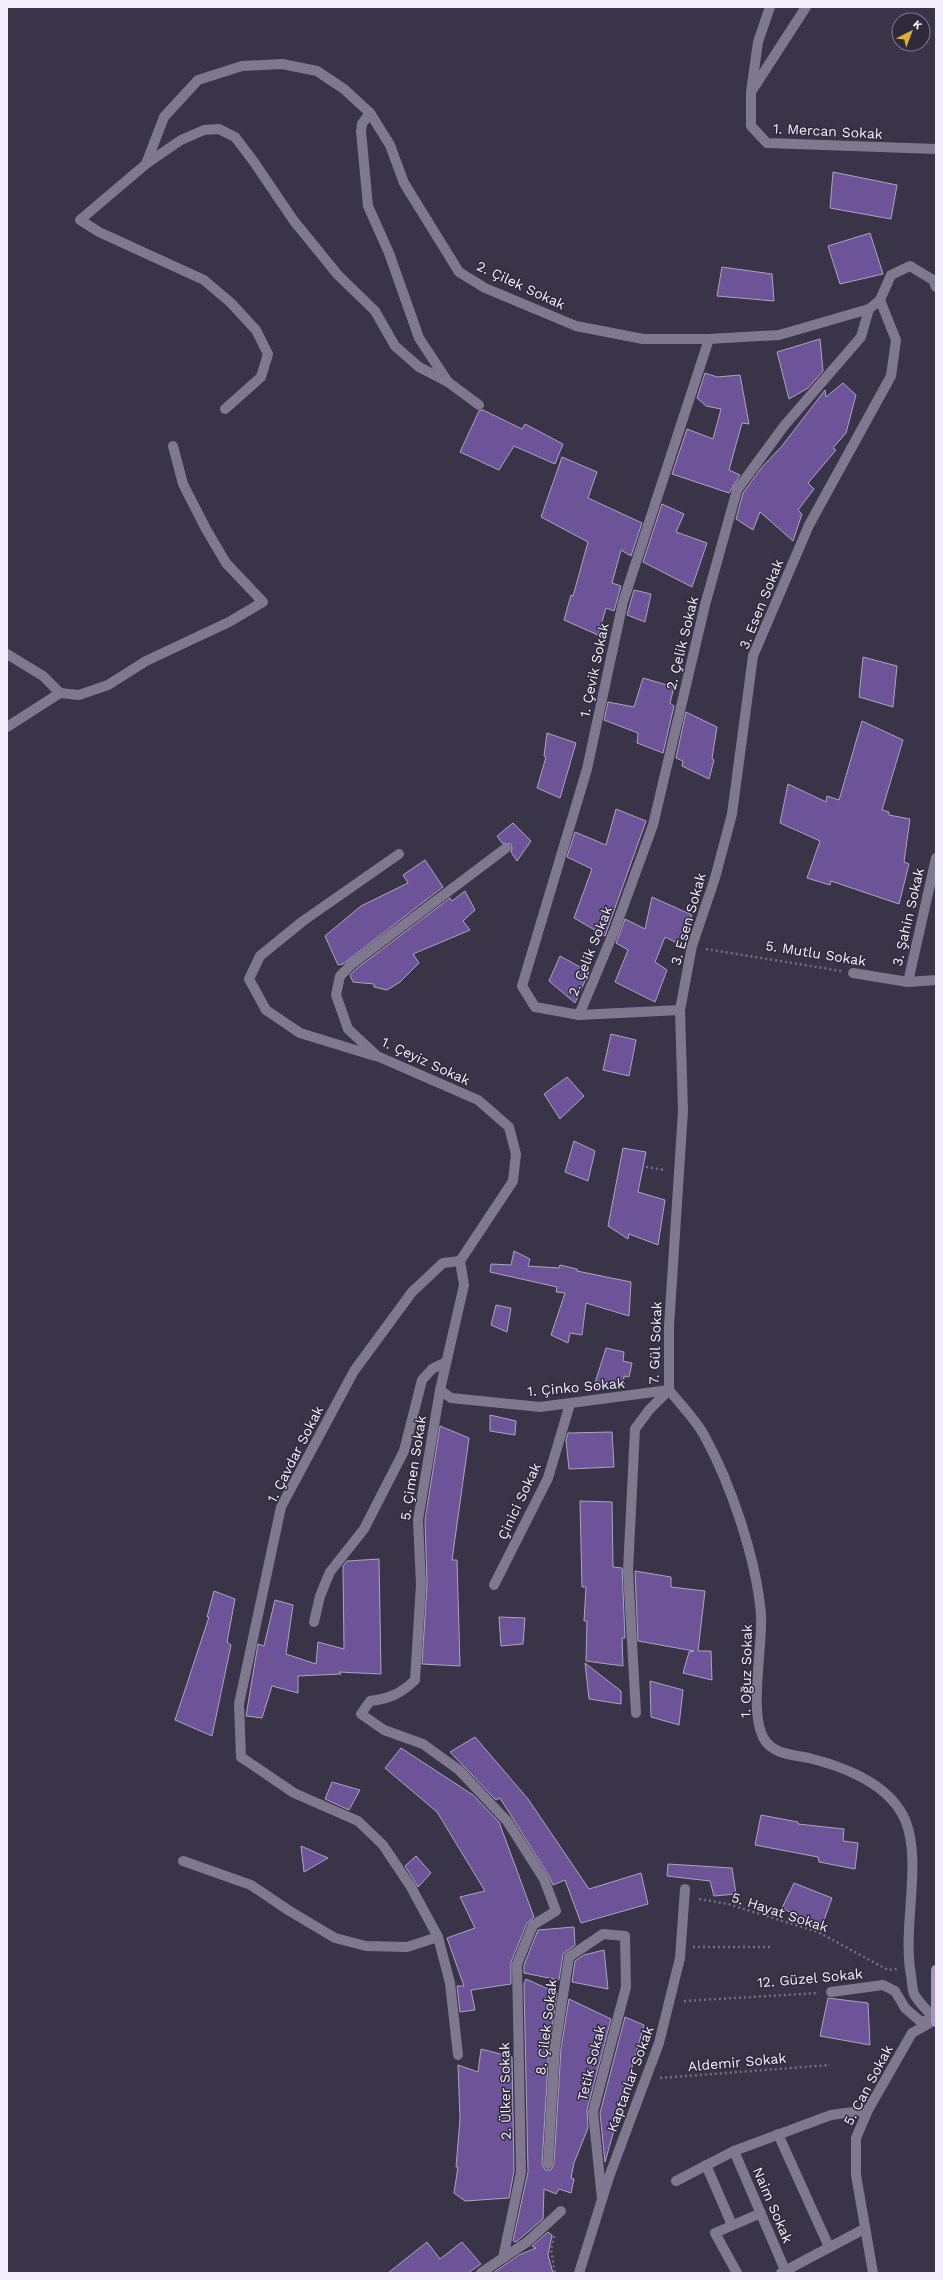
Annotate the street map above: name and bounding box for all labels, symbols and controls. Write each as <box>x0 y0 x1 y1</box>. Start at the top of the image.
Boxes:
north arrow <box>891 12 931 52</box>
text: K <box>910 18 925 33</box>
street label: 1. Mercan Sokak <box>773 120 883 142</box>
street label: 2. Çilek Sokak <box>474 258 568 313</box>
street label: 3. Esen Sokak <box>736 557 786 651</box>
street label: 2. Çelik Sokak <box>663 595 701 691</box>
street label: 1. Çevik Sokak <box>576 621 612 719</box>
street label: 3. Şahin Sokak <box>889 866 927 968</box>
street label: 3. Esen Sokak <box>667 871 709 967</box>
street label: 2. Çelik Sokak <box>565 904 615 998</box>
street label: 5. Mutlu Sokak <box>765 937 868 969</box>
street label: 1. Çeyiz Sokak <box>379 1034 473 1088</box>
street label: 7. Gül Sokak <box>646 1301 664 1385</box>
street label: 1. Çinko Sokak <box>527 1375 625 1399</box>
street label: 1. Çavdar Sokak <box>264 1403 326 1505</box>
street label: 5. Çimen Sokak <box>397 1414 429 1522</box>
street label: Çinici Sokak <box>494 1460 544 1542</box>
street label: 1. Oğuz Sokak <box>737 1624 755 1718</box>
street label: 5. Hayat Sokak <box>730 1889 830 1935</box>
street label: 12. Güzel Sokak <box>757 1965 864 1991</box>
street label: 8. Çilek Sokak <box>532 1978 560 2076</box>
street label: Tetik Sokak <box>574 2023 608 2103</box>
street label: Kaptanlar Sokak <box>603 2024 657 2134</box>
street label: 2. Ülker Sokak <box>496 2042 514 2140</box>
street label: 5. Can Sokak <box>840 2042 896 2128</box>
street label: Aldemir Sokak <box>687 2050 787 2074</box>
street label: Naim Sokak <box>750 2165 796 2245</box>

